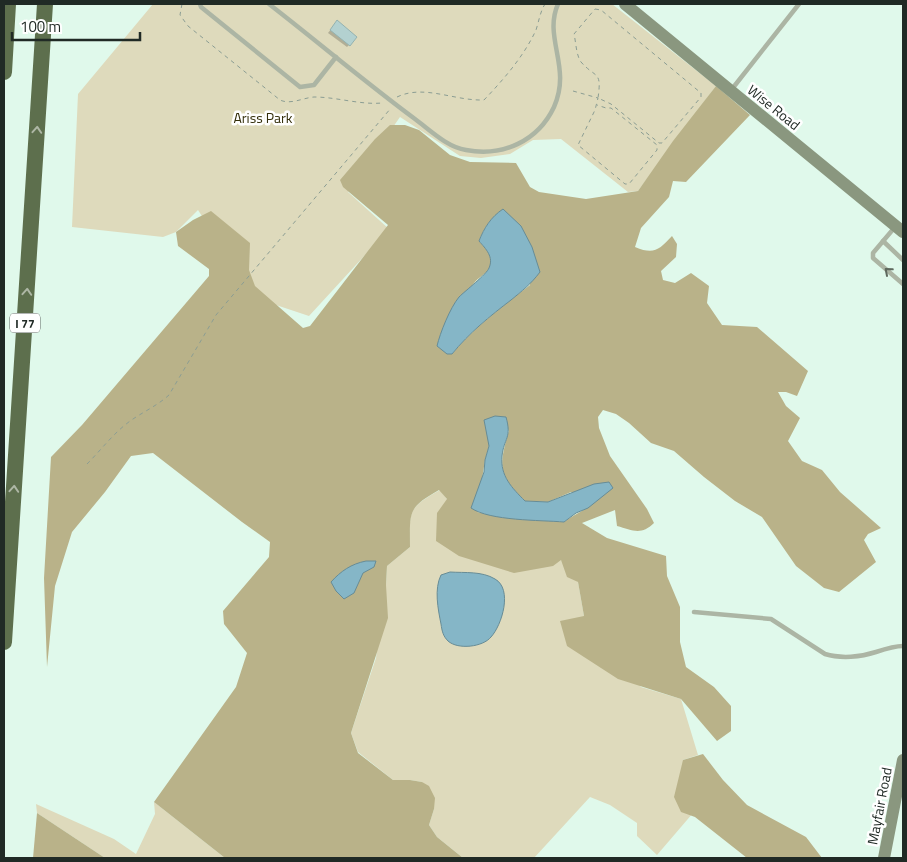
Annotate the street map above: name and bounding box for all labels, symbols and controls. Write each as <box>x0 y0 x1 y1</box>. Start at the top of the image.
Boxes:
scale bar <box>12 10 140 42</box>
text: 100 m <box>20 15 61 38</box>
street label: Wise Road <box>743 79 805 135</box>
park label: Ariss Park <box>233 107 293 128</box>
one-way arrow <box>32 125 43 133</box>
one-way arrow <box>885 268 894 277</box>
one-way arrow <box>21 288 32 296</box>
road number: I 77 <box>10 314 40 332</box>
one-way arrow <box>8 485 19 493</box>
street label: Mayfair Road <box>861 766 897 846</box>

